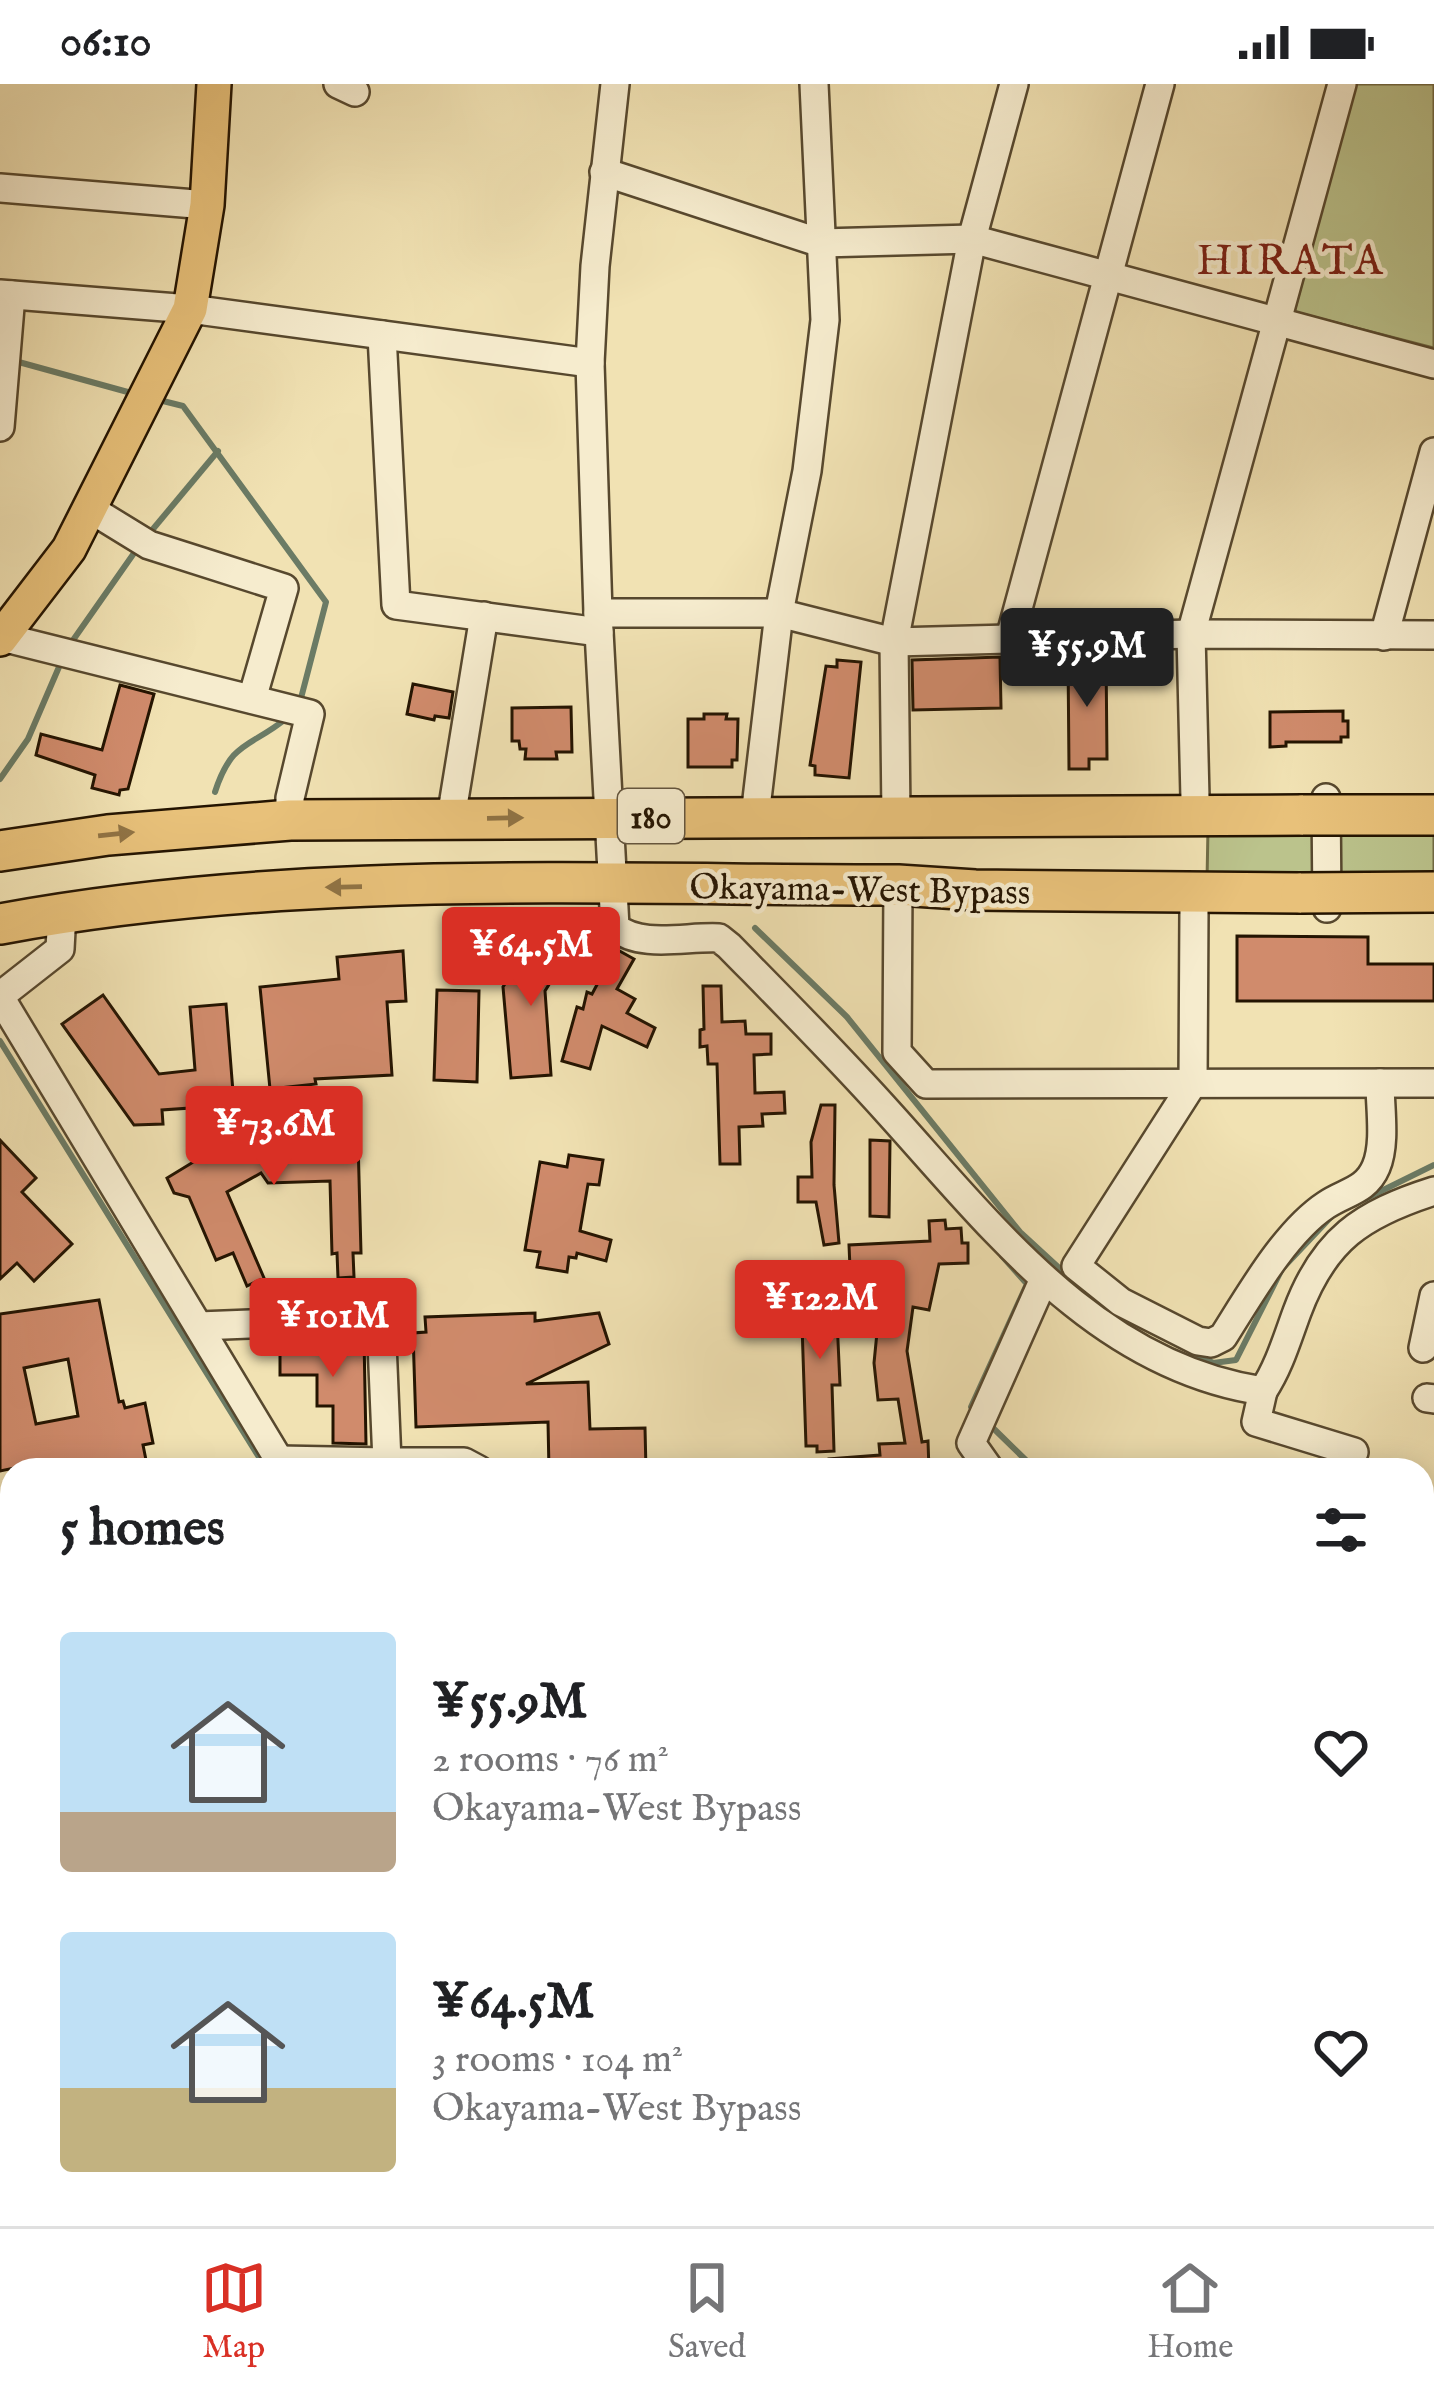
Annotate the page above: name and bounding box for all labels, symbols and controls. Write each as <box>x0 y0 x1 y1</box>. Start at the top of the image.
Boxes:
text: 06:10 <box>60 14 152 71</box>
district label: HIRATA <box>1196 236 1386 289</box>
pin: ¥55.9M <box>989 608 1185 710</box>
text: ¥55.9M <box>1028 622 1146 671</box>
road number: 180 <box>618 789 684 843</box>
one-way arrow <box>487 808 525 828</box>
one-way arrow <box>98 825 135 844</box>
street label: Okayama-West Bypass <box>689 865 1031 917</box>
one-way arrow <box>324 878 362 897</box>
pin: ¥64.5M <box>433 907 629 1009</box>
text: ¥64.5M <box>469 921 593 970</box>
pin: ¥73.6M <box>176 1086 372 1188</box>
text: ¥73.6M <box>213 1100 335 1149</box>
pin: ¥122M <box>736 1260 904 1362</box>
text: ¥122M <box>762 1274 878 1323</box>
pin: ¥101M <box>249 1278 417 1380</box>
text: ¥101M <box>277 1292 389 1341</box>
icon: filters <box>1308 1497 1374 1563</box>
text: 5 homes <box>60 1498 225 1563</box>
text: ¥55.9M <box>432 1671 587 1736</box>
icon: home <box>156 1680 300 1824</box>
icon: heart <box>1308 1719 1374 1785</box>
text: 2 rooms · 76 m² <box>432 1736 669 1785</box>
text: Okayama-West Bypass <box>432 1785 801 1834</box>
text: ¥64.5M <box>432 1971 594 2036</box>
icon: home <box>156 1980 300 2124</box>
icon: heart <box>1308 2019 1374 2085</box>
text: 3 rooms · 104 m² <box>432 2036 683 2085</box>
text: Okayama-West Bypass <box>432 2085 801 2134</box>
tab: Map <box>201 2255 267 2369</box>
tab: Saved <box>668 2255 746 2369</box>
tab: Home <box>1147 2255 1233 2369</box>

